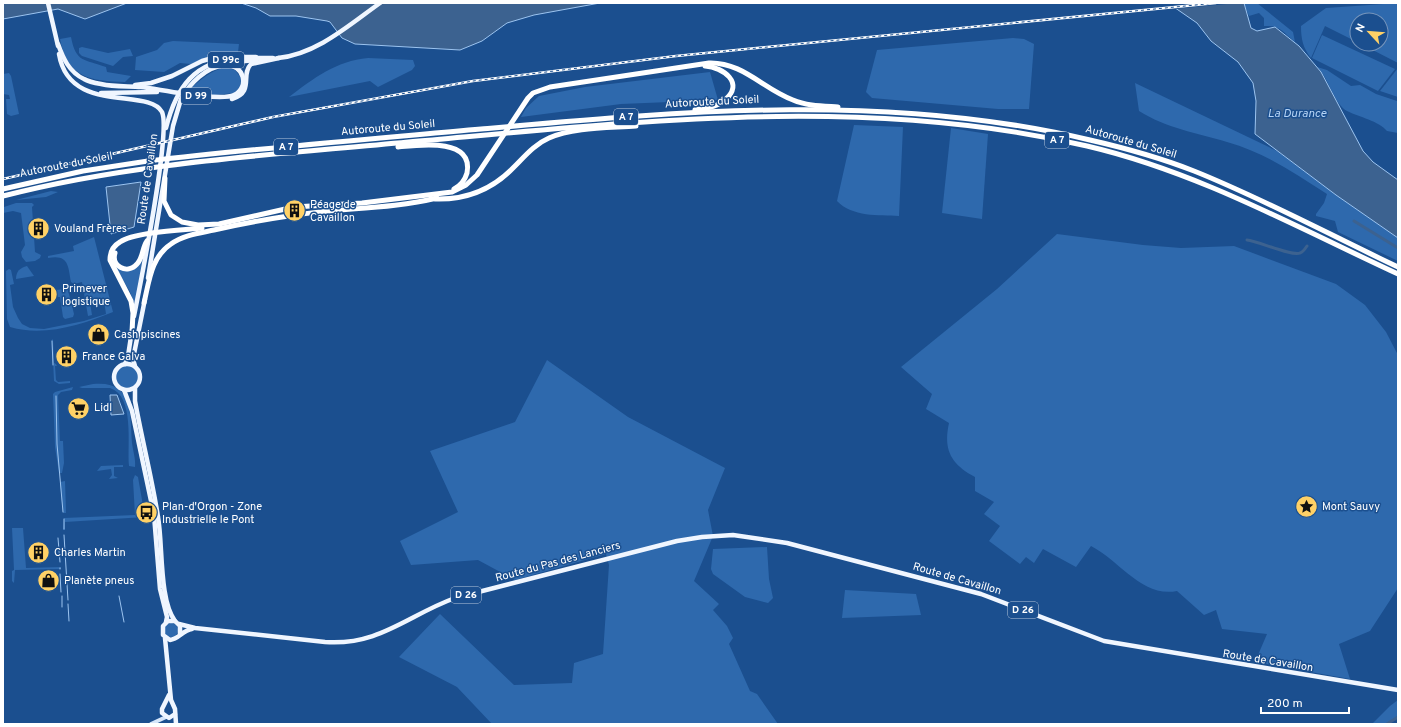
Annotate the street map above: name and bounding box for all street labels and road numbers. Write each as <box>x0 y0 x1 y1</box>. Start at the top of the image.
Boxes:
road number: D 99c <box>208 52 244 68</box>
road number: D 99 <box>181 88 211 104</box>
street label: Autoroute du Soleil <box>664 93 760 111</box>
road number: A 7 <box>614 109 638 125</box>
street label: Autoroute du Soleil <box>340 117 436 139</box>
street label: Autoroute du Soleil <box>1084 122 1178 162</box>
road number: A 7 <box>1045 132 1069 148</box>
street label: Route de Cavaillon <box>135 133 161 225</box>
road number: A 7 <box>274 139 298 155</box>
street label: Autoroute du Soleil <box>18 149 114 181</box>
street label: Route du Pas des Lanciers <box>494 539 622 585</box>
street label: Route de Cavaillon <box>911 560 1003 598</box>
road number: D 26 <box>451 587 481 603</box>
road number: D 26 <box>1008 602 1038 618</box>
street label: Route de Cavaillon <box>1222 647 1314 675</box>

